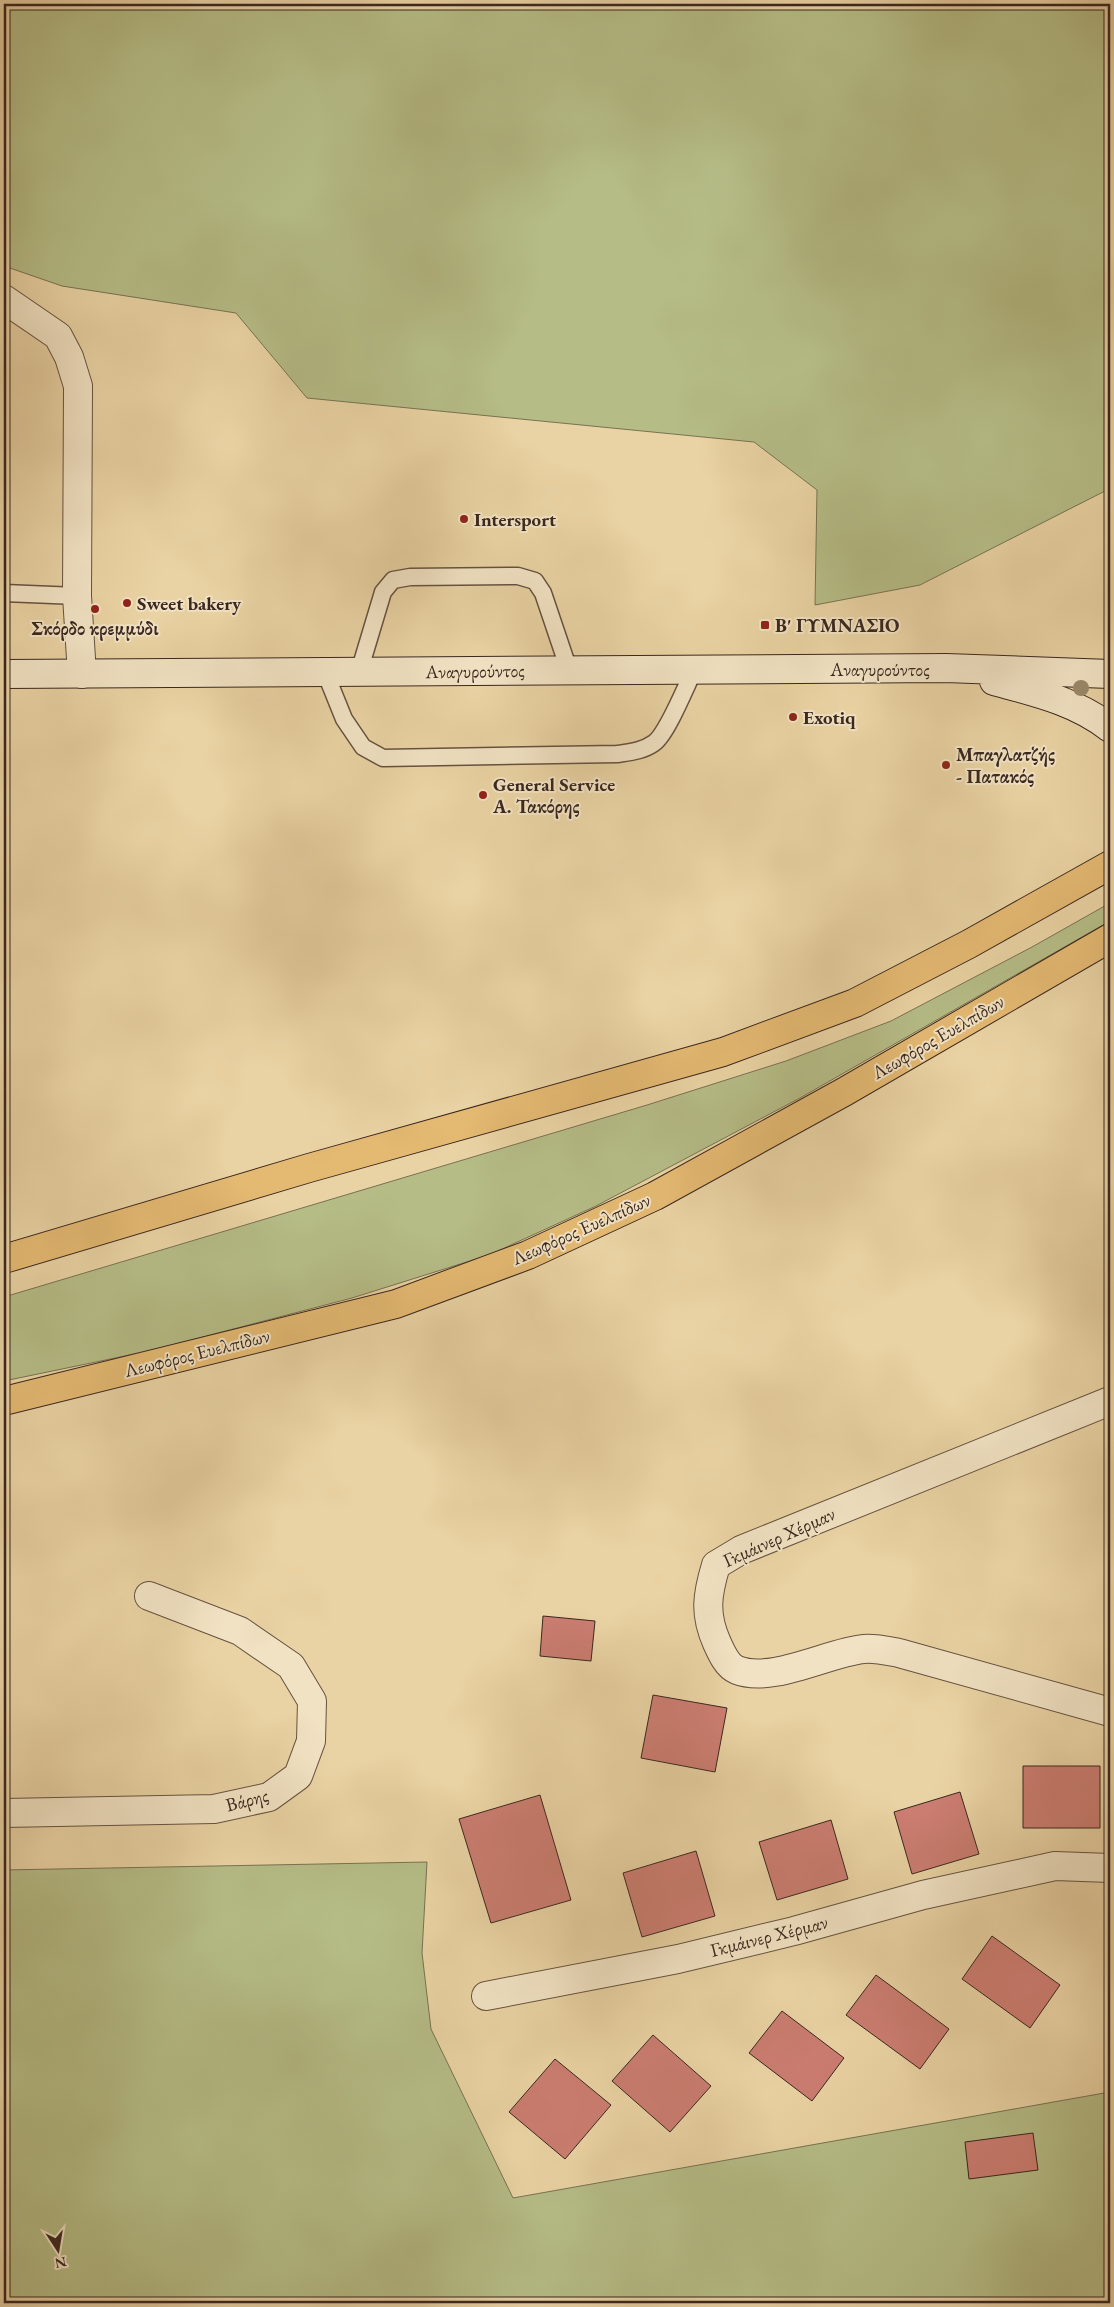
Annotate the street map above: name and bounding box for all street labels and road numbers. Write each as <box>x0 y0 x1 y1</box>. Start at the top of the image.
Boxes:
street label: Αναγυρούντος <box>829 657 930 682</box>
street label: Αναγυρούντος <box>424 658 525 684</box>
street label: Λεωφόρος Ευελπίδων <box>866 989 1009 1086</box>
street label: Λεωφόρος Ευελπίδων <box>507 1187 654 1271</box>
street label: Λεωφόρος Ευελπίδων <box>121 1323 273 1383</box>
street label: Γκμάινερ Χέρμαν <box>719 1501 839 1573</box>
street label: Βάρης <box>223 1782 271 1818</box>
street label: Γκμάινερ Χέρμαν <box>708 1909 831 1963</box>

